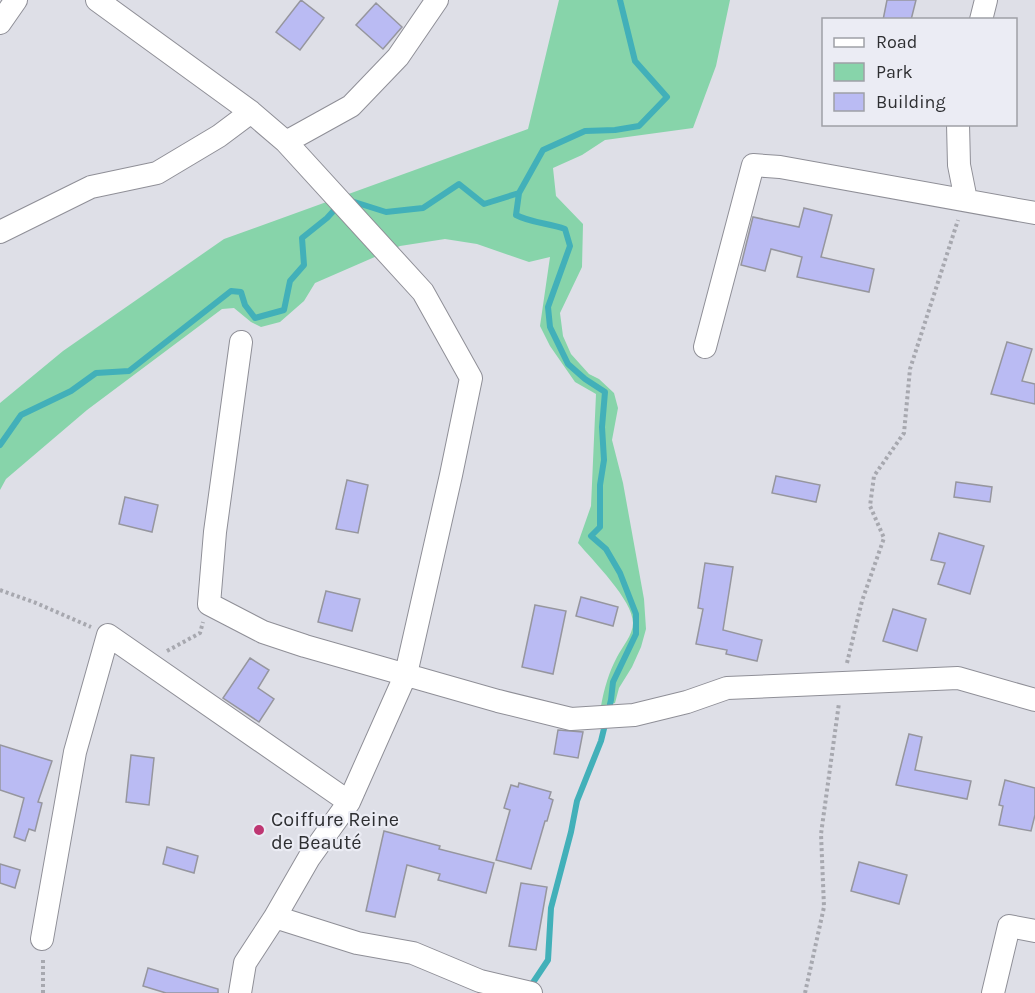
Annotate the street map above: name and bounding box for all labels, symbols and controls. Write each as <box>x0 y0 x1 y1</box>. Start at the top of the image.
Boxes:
legend <box>822 18 1017 126</box>
text: Road <box>876 31 917 53</box>
text: Park <box>876 61 913 83</box>
text: Building <box>876 91 946 113</box>
place label: Coiffure Reine de Beauté <box>271 808 399 854</box>
marker: Coiffure Reine de Beauté <box>252 823 266 837</box>

